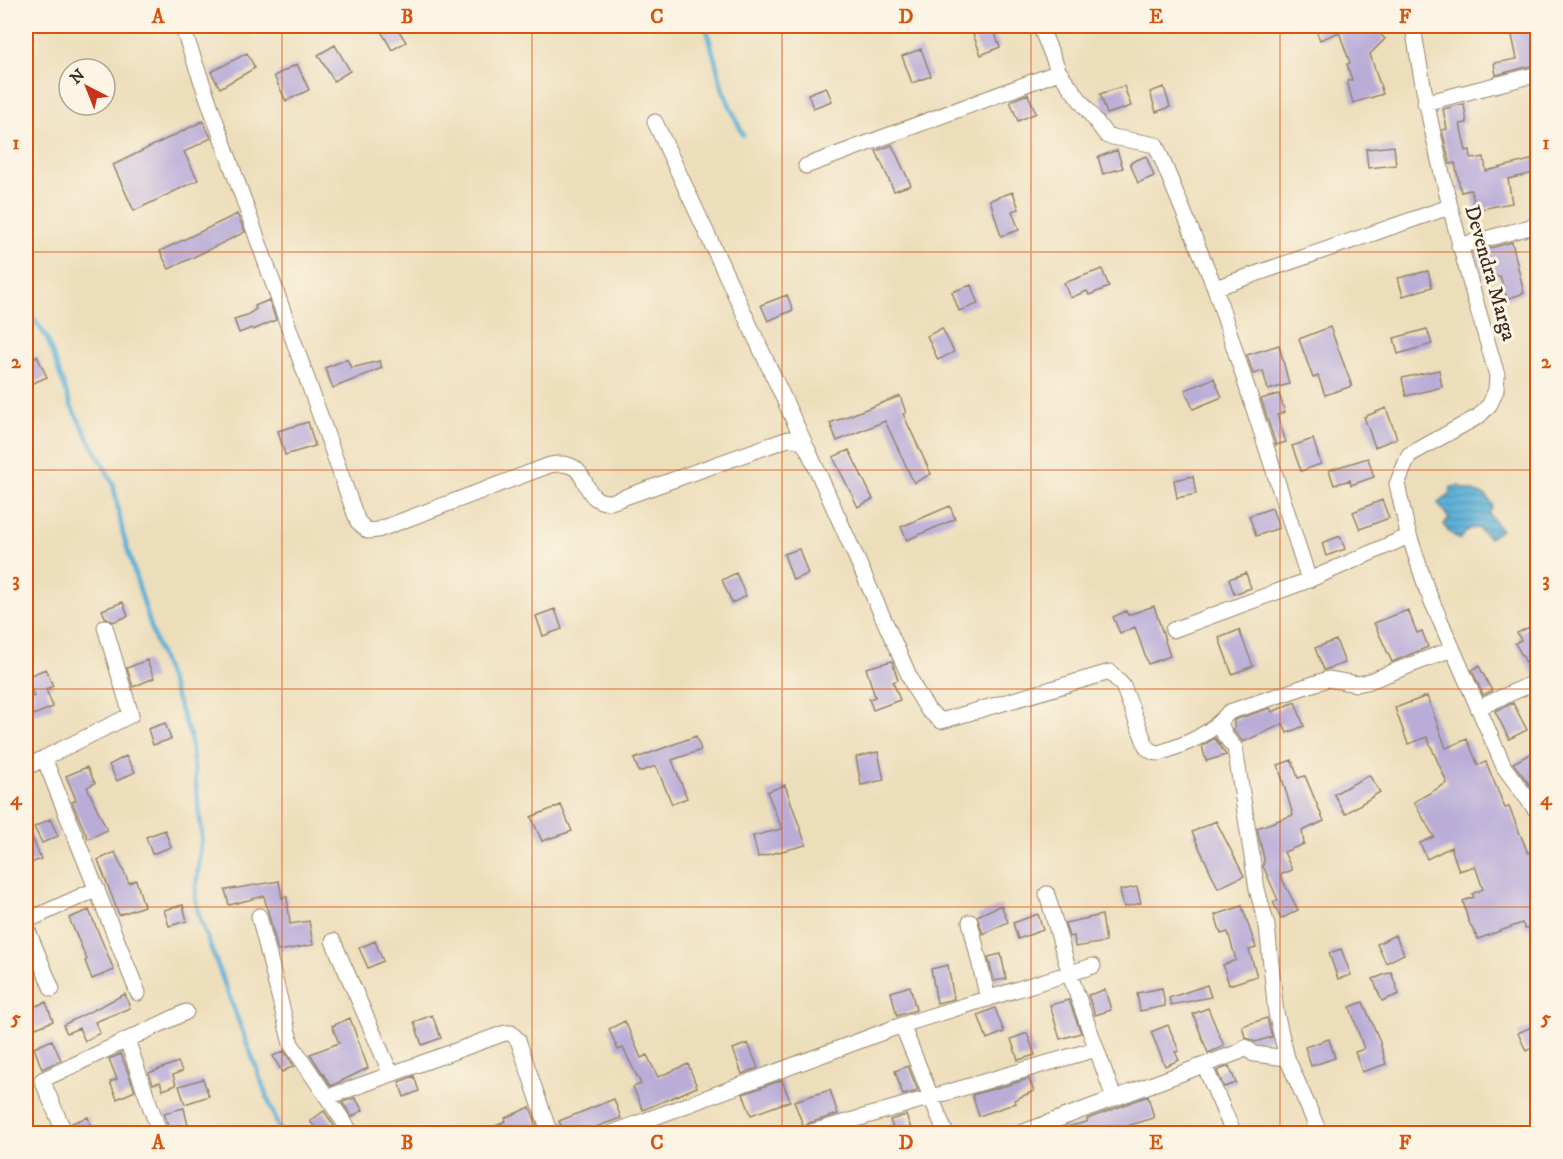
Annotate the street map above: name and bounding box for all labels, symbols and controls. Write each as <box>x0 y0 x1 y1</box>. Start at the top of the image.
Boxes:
text: A <box>151 5 166 30</box>
text: B <box>401 5 413 30</box>
text: C <box>650 5 664 30</box>
text: D <box>899 5 914 30</box>
text: E <box>1149 5 1163 30</box>
text: F <box>1399 5 1412 30</box>
north arrow <box>57 57 117 117</box>
text: N <box>66 65 89 88</box>
text: 1 <box>12 131 20 156</box>
text: 1 <box>1542 131 1550 156</box>
street label: Devendra Marga <box>1458 202 1522 344</box>
text: 2 <box>11 350 22 375</box>
text: 2 <box>1541 350 1552 375</box>
text: 3 <box>12 568 20 593</box>
text: 3 <box>1542 568 1550 593</box>
text: 4 <box>10 787 23 812</box>
text: 4 <box>1540 787 1553 812</box>
text: 5 <box>10 1006 21 1031</box>
text: 5 <box>1540 1006 1551 1031</box>
text: A <box>151 1131 166 1156</box>
text: B <box>401 1131 413 1156</box>
text: C <box>650 1131 664 1156</box>
text: D <box>899 1131 914 1156</box>
text: E <box>1149 1131 1163 1156</box>
text: F <box>1399 1131 1412 1156</box>

